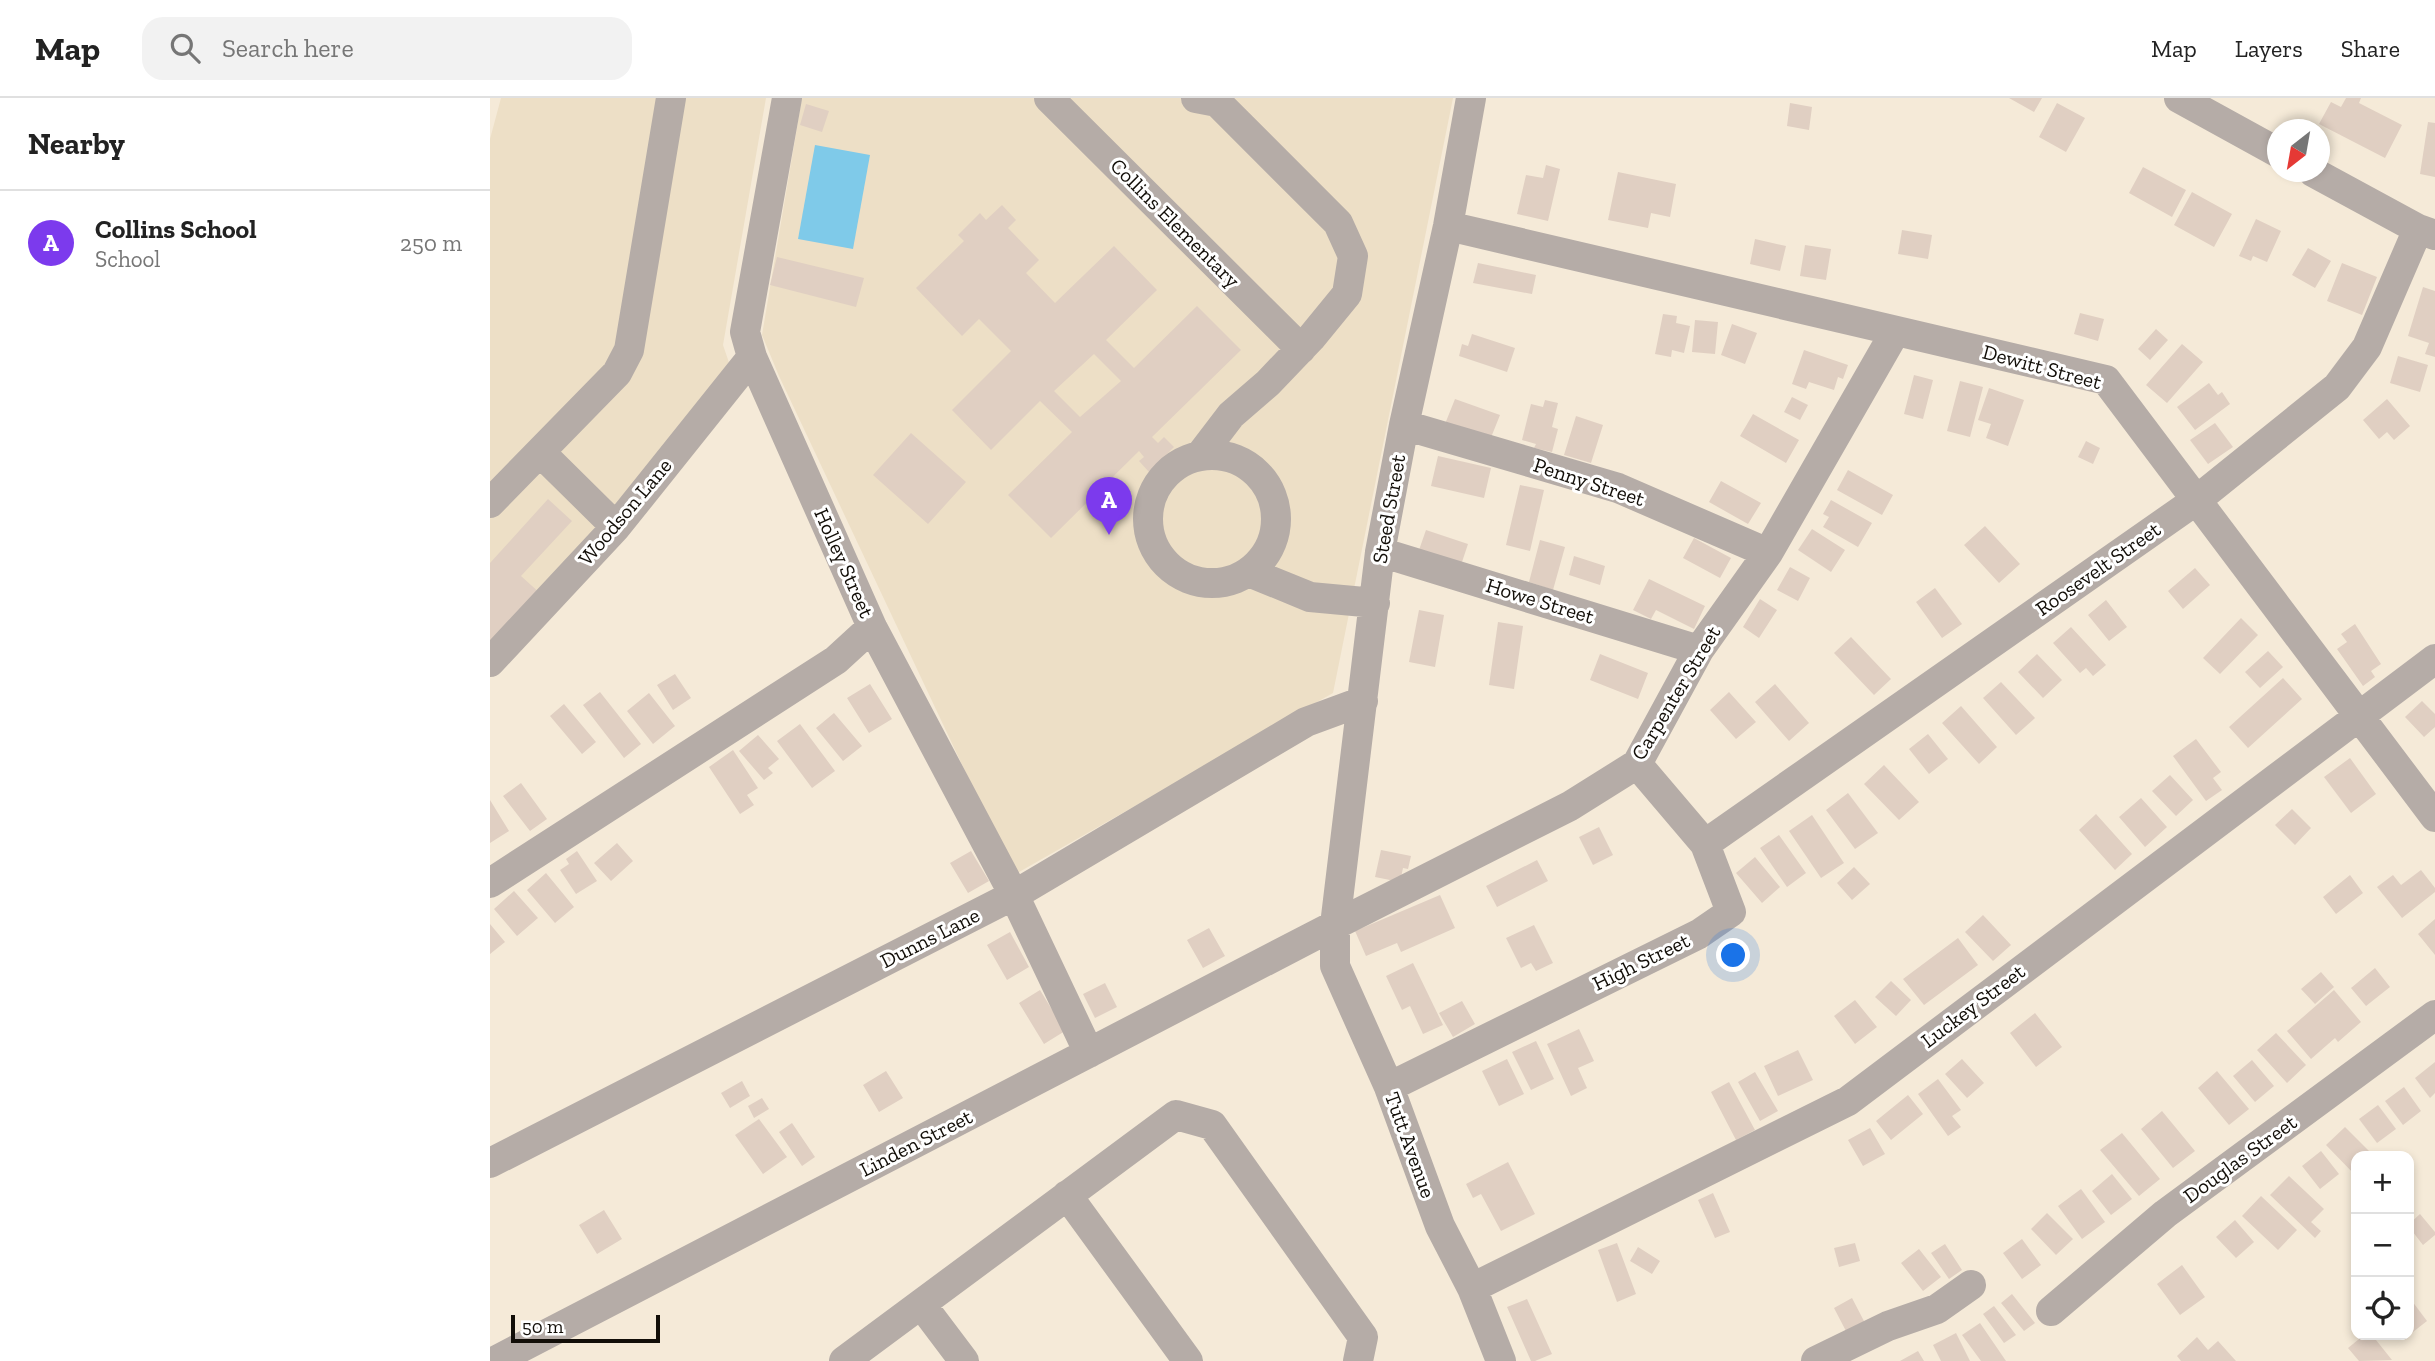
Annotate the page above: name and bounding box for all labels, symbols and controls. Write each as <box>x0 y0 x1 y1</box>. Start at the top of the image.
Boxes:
search box <box>142 17 632 80</box>
text: Map <box>35 29 100 68</box>
icon: search <box>166 29 204 67</box>
text: Search here <box>222 32 354 64</box>
text: Map <box>2151 34 2197 63</box>
text: Layers <box>2235 34 2303 63</box>
text: Share <box>2341 34 2400 63</box>
north arrow <box>2267 119 2330 182</box>
text: Nearby <box>28 126 125 162</box>
street label: Collins Elementary <box>1105 153 1245 293</box>
text: Collins School <box>95 213 257 245</box>
text: A <box>43 229 59 257</box>
text: 250 m <box>400 229 462 257</box>
text: School <box>95 245 160 273</box>
street label: Dewitt Street <box>1980 339 2105 394</box>
street label: Steed Street <box>1367 452 1410 565</box>
street label: Penny Street <box>1530 452 1648 511</box>
street label: Woodson Lane <box>573 453 677 570</box>
pin: A <box>1086 477 1132 535</box>
street label: Holley Street <box>809 504 880 622</box>
street label: Roosevelt Street <box>2030 516 2165 621</box>
street label: Howe Street <box>1483 572 1597 629</box>
street label: Carpenter Street <box>1626 621 1726 764</box>
street label: Dunns Lane <box>876 902 984 973</box>
street label: High Street <box>1588 927 1694 996</box>
your location <box>1716 938 1750 972</box>
street label: Luckey Street <box>1916 958 2030 1053</box>
street label: Tutt Avenue <box>1380 1088 1441 1201</box>
street label: Linden Street <box>855 1103 976 1182</box>
street label: Douglas Street <box>2178 1109 2301 1208</box>
map controls <box>2351 1151 2414 1340</box>
button: + <box>2351 1151 2414 1214</box>
button: − <box>2351 1214 2414 1277</box>
button: locate <box>2351 1277 2414 1340</box>
scale bar <box>511 1312 660 1344</box>
text: 50 m <box>522 1315 563 1338</box>

